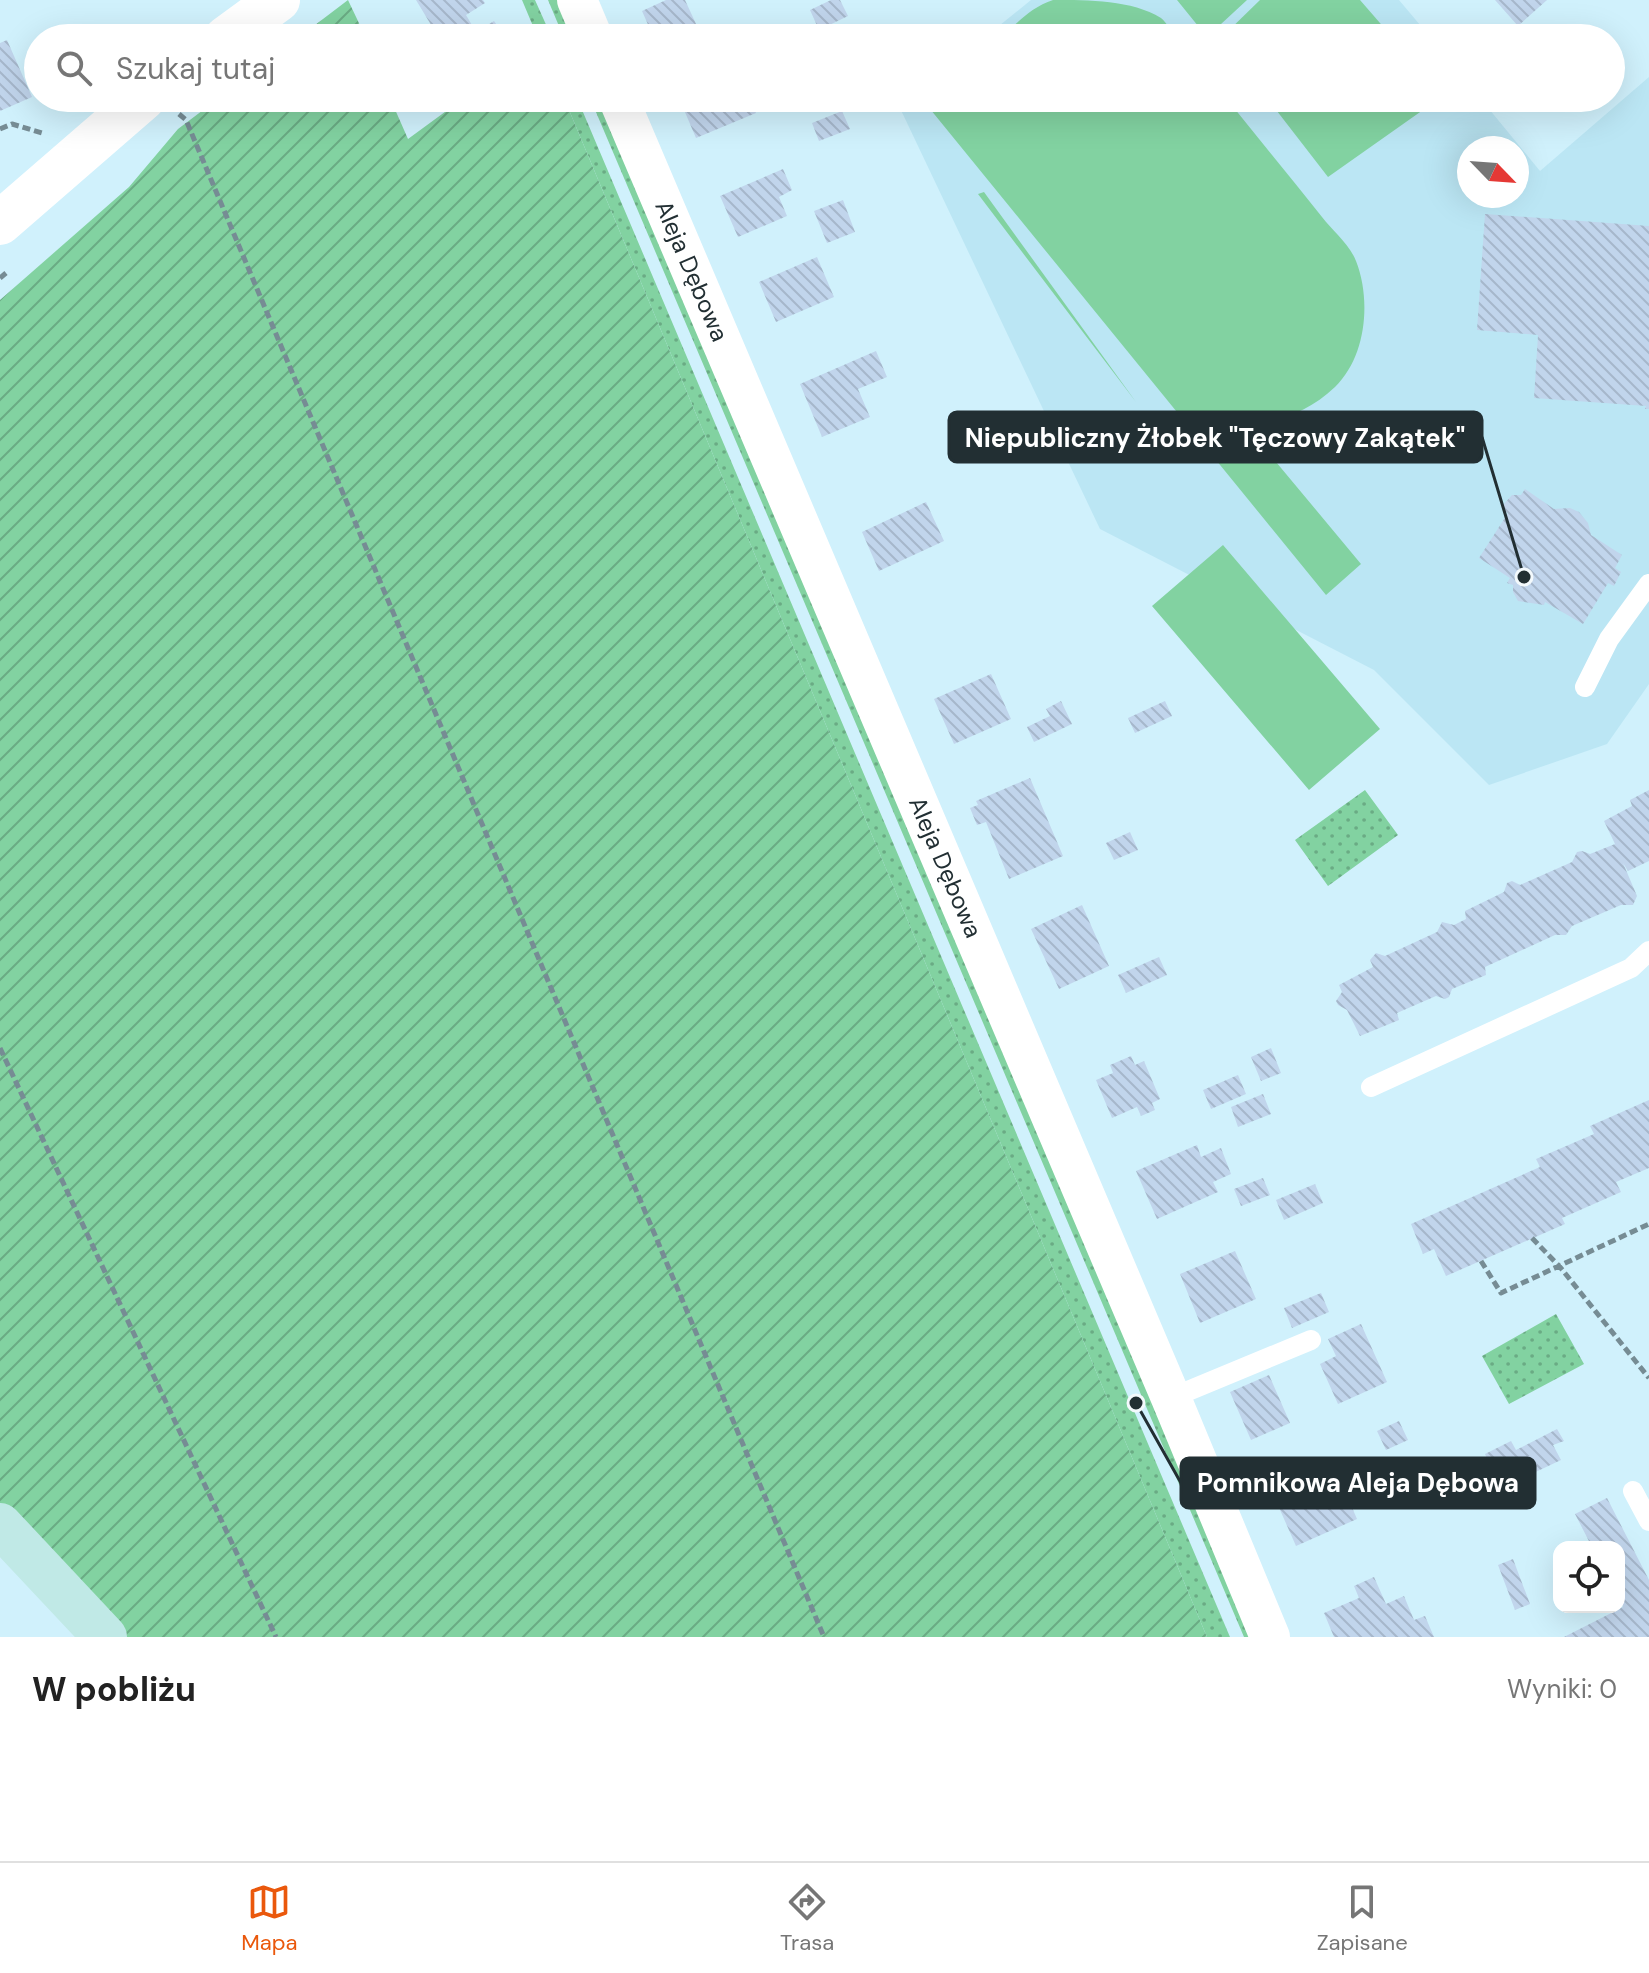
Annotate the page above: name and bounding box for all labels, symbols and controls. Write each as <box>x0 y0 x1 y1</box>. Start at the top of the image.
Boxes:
search box <box>24 24 1625 112</box>
icon: search <box>52 46 96 90</box>
text: Szukaj tutaj <box>116 49 275 88</box>
north arrow <box>1457 136 1529 208</box>
street label: Aleja Dębowa <box>648 196 736 346</box>
callout: Niepubliczny Żłobek "Tęczowy Zakątek" <box>949 412 1482 462</box>
text: Niepubliczny Żłobek "Tęczowy Zakątek" <box>965 421 1465 455</box>
street label: Aleja Dębowa <box>902 792 989 942</box>
callout: Pomnikowa Aleja Dębowa <box>1181 1458 1535 1508</box>
text: Pomnikowa Aleja Dębowa <box>1197 1466 1519 1500</box>
map controls <box>1553 1541 1625 1613</box>
button: locate <box>1553 1541 1625 1613</box>
text: W pobliżu <box>32 1667 196 1712</box>
text: Wyniki: 0 <box>1507 1672 1617 1706</box>
tab: Mapa <box>241 1880 297 1957</box>
tab: Trasa <box>780 1880 834 1957</box>
tab: Zapisane <box>1317 1880 1408 1957</box>

